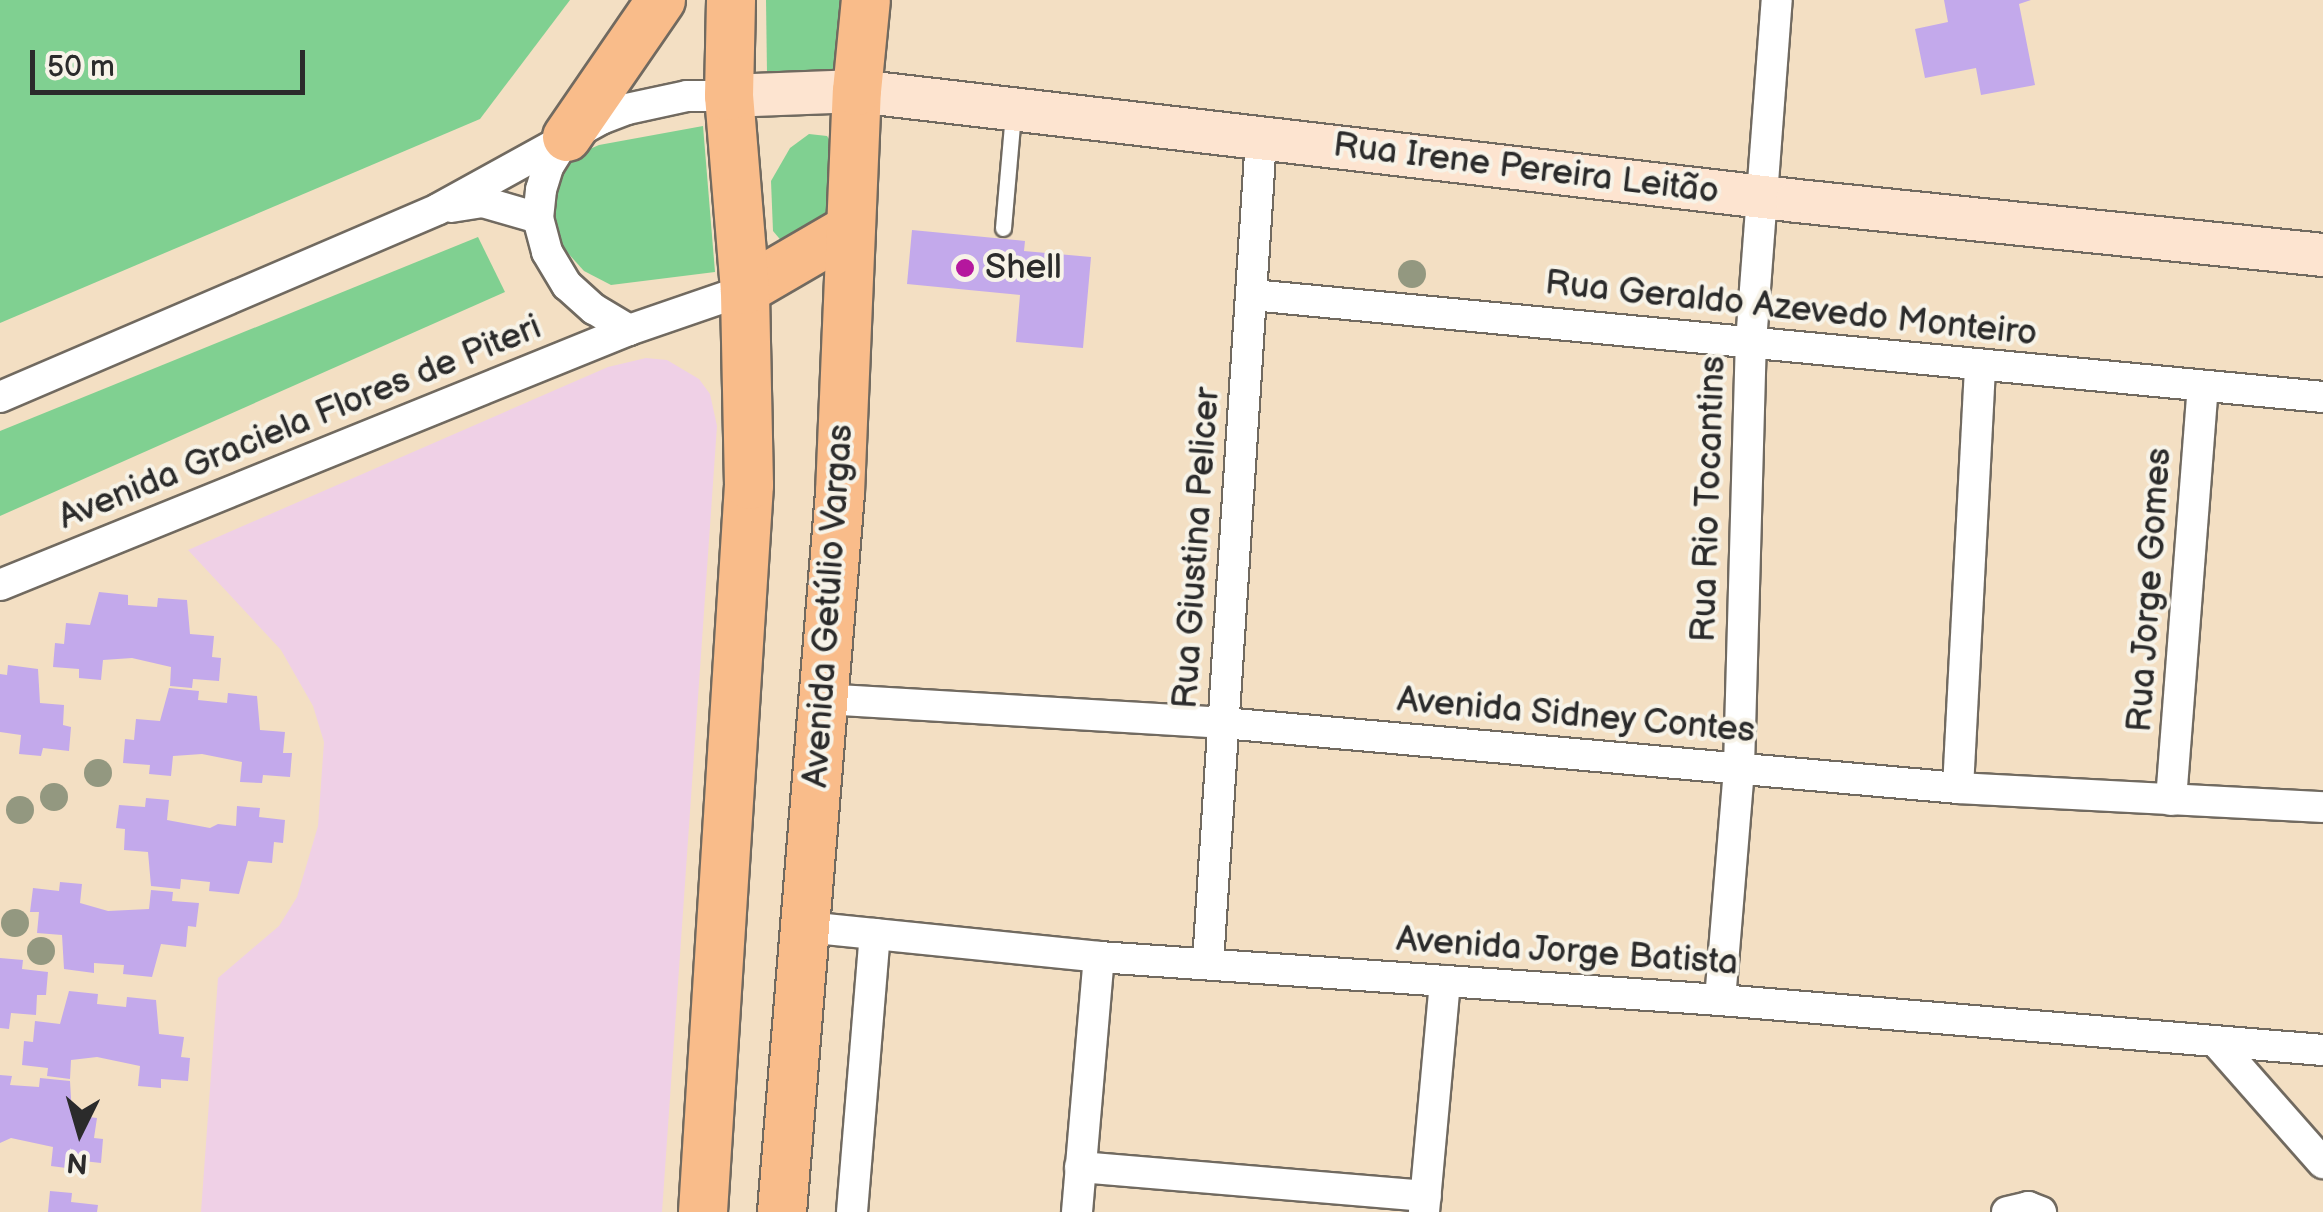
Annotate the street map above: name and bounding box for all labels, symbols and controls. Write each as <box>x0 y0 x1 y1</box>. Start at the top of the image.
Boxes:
scale bar <box>35 30 310 92</box>
text: 50 m <box>47 49 115 85</box>
street label: Rua Irene Pereira Leitão <box>1331 125 1721 213</box>
place label: Shell <box>985 247 1062 289</box>
marker: Shell <box>954 257 976 279</box>
street label: Rua Geraldo Azevedo Monteiro <box>1543 262 2039 356</box>
street label: Avenida Graciela Flores de Piteri <box>53 307 547 539</box>
street label: Rua Rio Tocantins <box>1683 355 1735 643</box>
street label: Rua Giustina Pelicer <box>1165 386 1229 710</box>
street label: Avenida Getúlio Vargas <box>795 422 863 790</box>
street label: Rua Jorge Gomes <box>2119 446 2181 734</box>
street label: Avenida Sidney Contes <box>1394 679 1758 753</box>
street label: Avenida Jorge Batista <box>1394 919 1740 985</box>
north arrow <box>30 1082 130 1182</box>
text: N <box>65 1145 89 1180</box>

